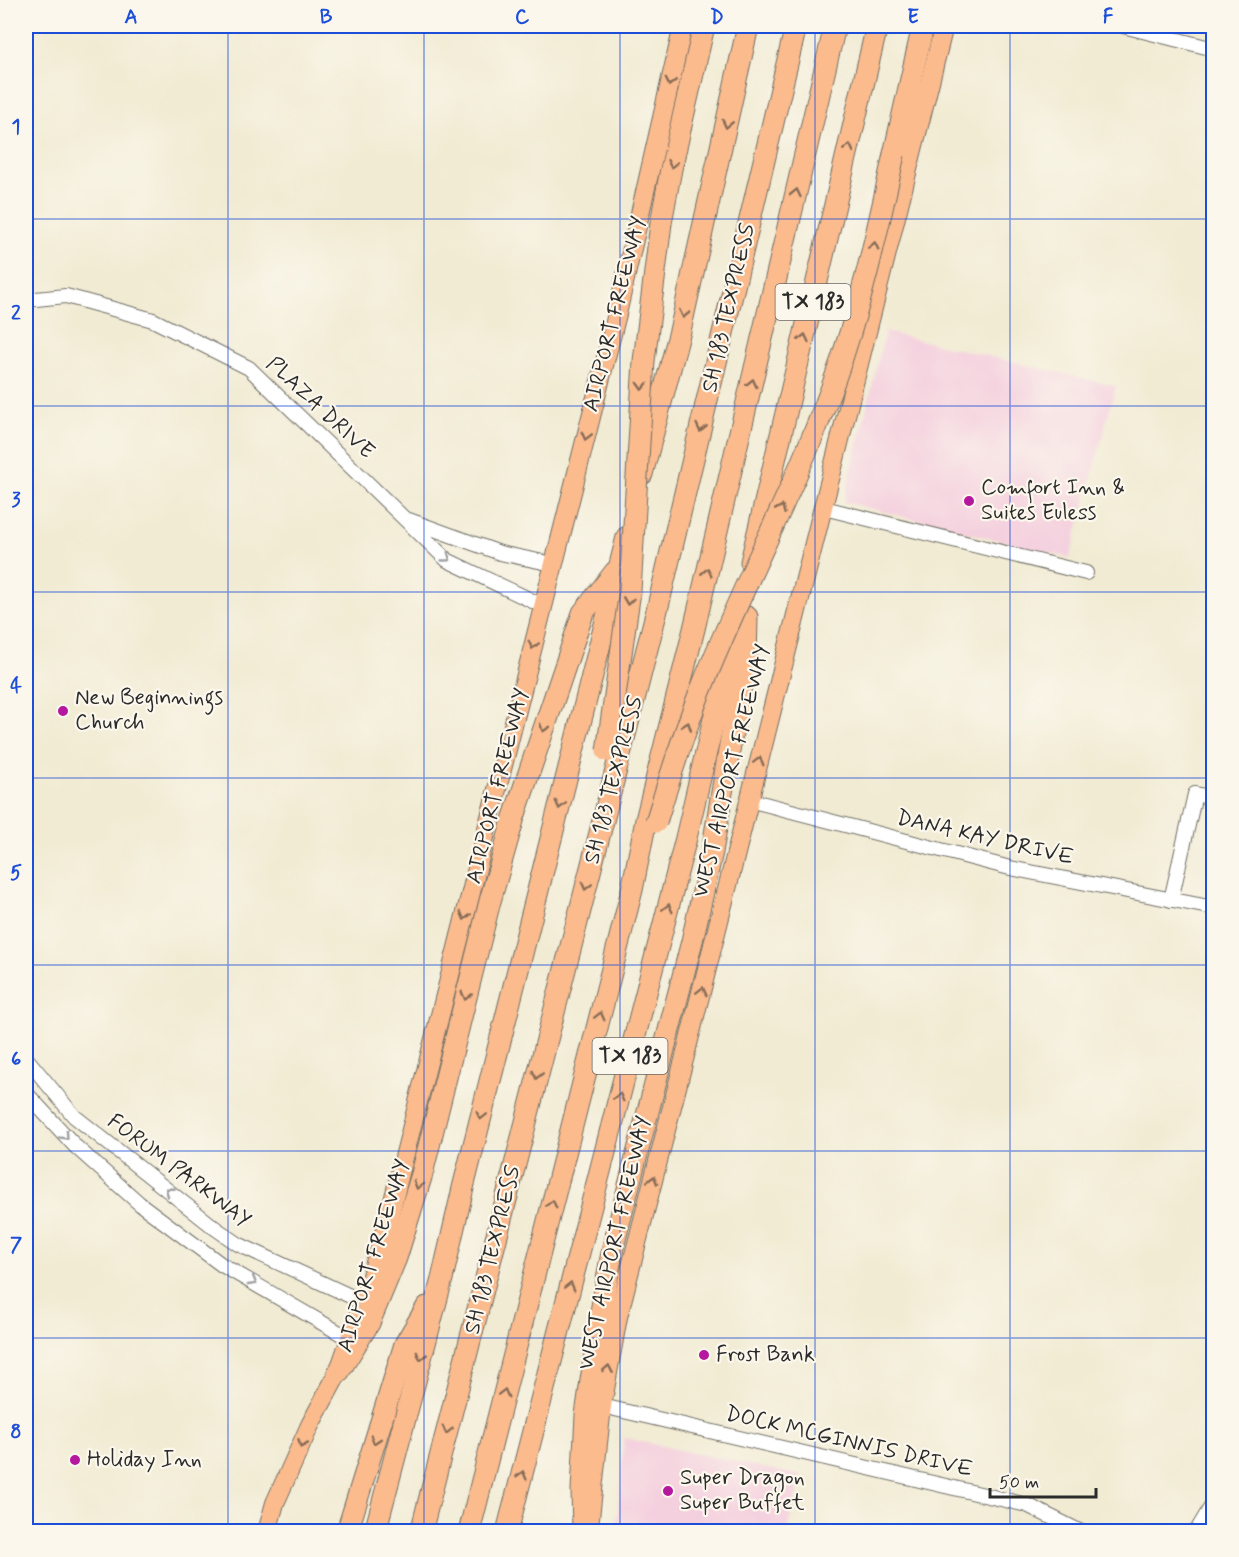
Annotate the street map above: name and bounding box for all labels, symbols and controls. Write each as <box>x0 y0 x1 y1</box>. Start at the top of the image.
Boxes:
text: A <box>124 4 138 31</box>
text: B <box>320 4 333 31</box>
text: C <box>515 4 530 31</box>
text: D <box>710 4 724 31</box>
text: E <box>907 4 919 31</box>
text: F <box>1103 4 1114 31</box>
one-way arrow <box>665 77 678 87</box>
text: 1 <box>12 114 20 141</box>
one-way arrow <box>721 118 734 128</box>
one-way arrow <box>841 143 854 153</box>
one-way arrow <box>666 159 679 169</box>
one-way arrow <box>789 188 802 198</box>
street label: AIRPORT FREEWAY <box>577 213 653 415</box>
street label: SH 183 TEXPRESS <box>696 221 762 395</box>
one-way arrow <box>867 241 880 251</box>
road number: TX 183 <box>776 284 850 320</box>
text: 2 <box>11 300 21 327</box>
one-way arrow <box>678 309 691 319</box>
one-way arrow <box>797 333 810 343</box>
street label: PLAZA DRIVE <box>260 351 380 466</box>
one-way arrow <box>744 378 757 388</box>
one-way arrow <box>636 381 649 390</box>
one-way arrow <box>695 423 708 433</box>
one-way arrow <box>580 430 593 440</box>
place label: Comfort Inn & Suites Euless <box>981 474 1125 527</box>
text: 3 <box>11 487 21 514</box>
marker: Comfort Inn & Suites Euless <box>962 494 976 508</box>
one-way arrow <box>774 504 786 515</box>
one-way arrow <box>440 551 451 562</box>
one-way arrow <box>700 568 713 578</box>
one-way arrow <box>623 596 635 606</box>
one-way arrow <box>528 640 541 650</box>
street label: WEST AIRPORT FREEWAY <box>687 641 777 901</box>
text: 4 <box>10 673 22 700</box>
place label: New Beginnings Church <box>75 684 224 737</box>
street label: AIRPORT FREEWAY <box>460 685 536 887</box>
street label: SH 183 TEXPRESS <box>578 693 650 867</box>
marker: New Beginnings Church <box>56 704 70 718</box>
one-way arrow <box>680 721 693 732</box>
one-way arrow <box>539 722 552 733</box>
one-way arrow <box>752 756 764 767</box>
one-way arrow <box>554 799 567 809</box>
street label: DANA KAY DRIVE <box>894 804 1076 872</box>
text: 5 <box>10 860 22 887</box>
one-way arrow <box>581 881 594 891</box>
one-way arrow <box>660 904 673 914</box>
one-way arrow <box>460 910 472 920</box>
one-way arrow <box>694 986 707 996</box>
one-way arrow <box>461 990 473 1001</box>
one-way arrow <box>593 1011 606 1021</box>
road number: TX 183 <box>592 1038 668 1074</box>
text: 6 <box>11 1046 21 1073</box>
one-way arrow <box>532 1070 545 1080</box>
one-way arrow <box>612 1092 624 1103</box>
street label: FORUM PARKWAY <box>101 1108 257 1234</box>
one-way arrow <box>476 1111 489 1121</box>
street label: WEST AIRPORT FREEWAY <box>572 1113 658 1373</box>
one-way arrow <box>58 1129 69 1140</box>
street label: AIRPORT FREEWAY <box>331 1156 417 1356</box>
street label: SH 183 TEXPRESS <box>459 1163 527 1337</box>
one-way arrow <box>646 1175 659 1185</box>
one-way arrow <box>413 1179 425 1190</box>
one-way arrow <box>165 1188 176 1199</box>
one-way arrow <box>545 1200 558 1210</box>
text: 7 <box>10 1232 22 1259</box>
one-way arrow <box>246 1275 257 1287</box>
one-way arrow <box>563 1281 576 1291</box>
place label: Frost Bank <box>716 1341 815 1369</box>
marker: Frost Bank <box>697 1348 711 1362</box>
one-way arrow <box>416 1350 428 1361</box>
one-way arrow <box>602 1365 614 1374</box>
one-way arrow <box>497 1389 509 1399</box>
street label: DOCK MCGINNIS DRIVE <box>723 1400 975 1484</box>
text: 8 <box>10 1419 22 1446</box>
one-way arrow <box>442 1424 454 1435</box>
one-way arrow <box>370 1434 382 1445</box>
one-way arrow <box>297 1437 309 1448</box>
place label: Holiday Inn <box>87 1446 202 1474</box>
marker: Holiday Inn <box>68 1453 82 1467</box>
scale bar <box>990 1461 1096 1499</box>
place label: Super Dragon Super Buffet <box>680 1464 805 1517</box>
one-way arrow <box>514 1470 527 1480</box>
text: 50 m <box>999 1471 1039 1495</box>
marker: Super Dragon Super Buffet <box>661 1484 675 1498</box>

